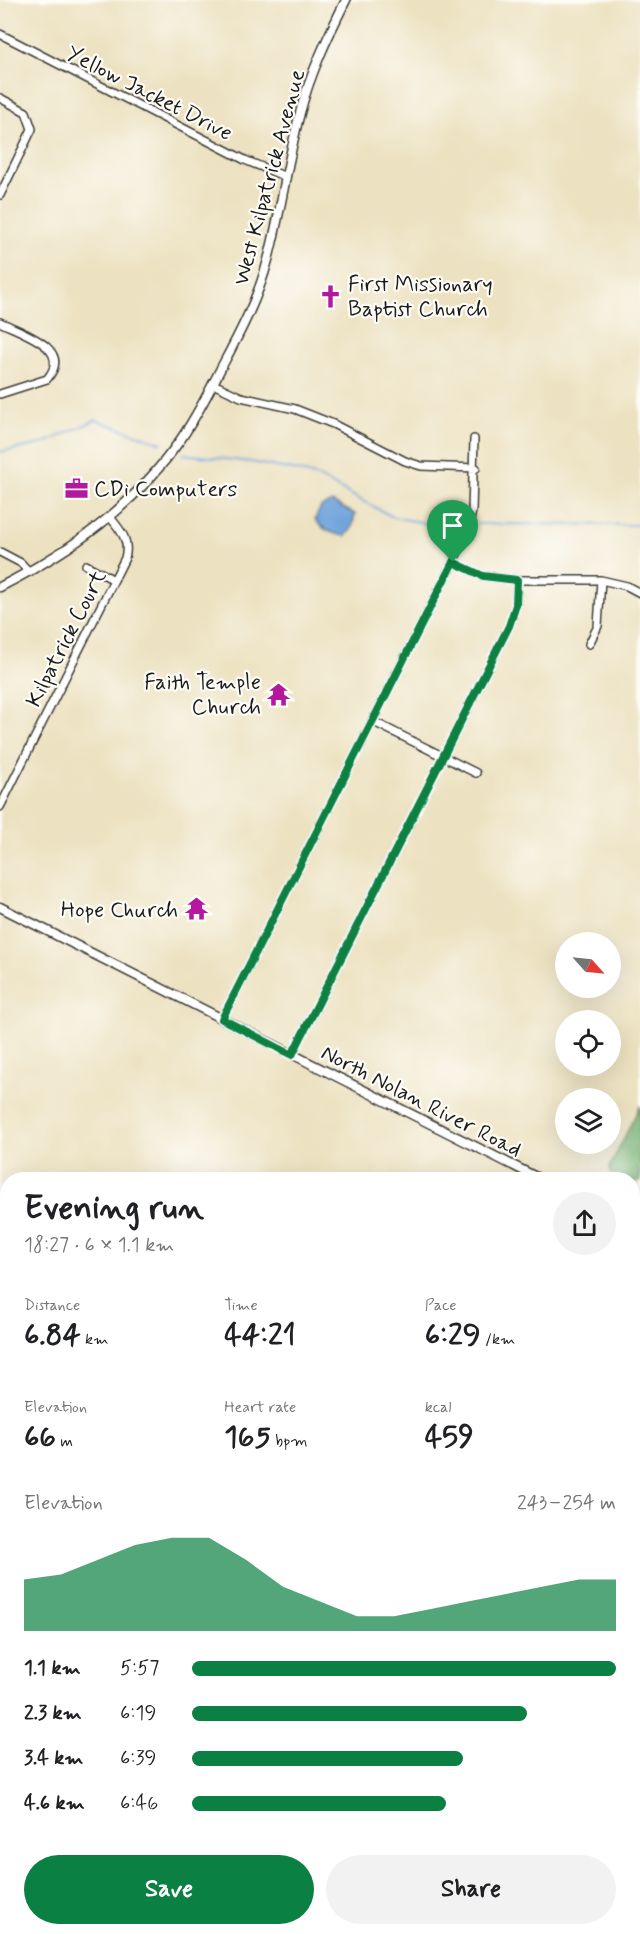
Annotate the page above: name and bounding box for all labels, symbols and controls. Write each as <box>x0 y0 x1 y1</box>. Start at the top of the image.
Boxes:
street label: Yellow Jacket Drive <box>61 40 237 148</box>
street label: West Kilpatrick Avenue <box>228 66 312 289</box>
place label: First Missionary Baptist Church <box>348 271 493 324</box>
church icon: First Missionary Baptist Church <box>317 283 343 309</box>
office icon: CDi Computers <box>63 475 89 501</box>
place label: CDi Computers <box>94 476 238 504</box>
pin <box>427 500 478 562</box>
icon: arrive <box>436 509 469 542</box>
street label: Kilpatrick Court <box>20 566 113 712</box>
place label: Faith Temple Church <box>144 669 261 722</box>
temple icon: Faith Temple Church <box>266 681 292 707</box>
temple icon: Hope Church <box>183 896 209 922</box>
place label: Hope Church <box>61 897 178 925</box>
north arrow <box>555 932 621 998</box>
map controls <box>555 932 621 1154</box>
button: locate <box>555 1010 621 1076</box>
street label: North Nolan River Road <box>316 1039 526 1164</box>
button: layers <box>555 1088 621 1154</box>
text: Evening run <box>24 1187 204 1231</box>
button: share <box>553 1192 616 1255</box>
text: 18:27 · 6 × 1.1 km <box>24 1232 174 1259</box>
text: Distance <box>24 1295 80 1316</box>
text: Time <box>224 1295 258 1316</box>
text: Pace <box>425 1295 457 1316</box>
text: 6.84 <box>24 1316 81 1355</box>
text: 44:21 <box>224 1316 296 1355</box>
text: 6:29 <box>425 1316 481 1355</box>
text: km <box>81 1329 108 1350</box>
text: /km <box>481 1329 515 1350</box>
text: Elevation <box>24 1397 87 1418</box>
text: Heart rate <box>224 1397 296 1418</box>
text: kcal <box>425 1397 452 1418</box>
text: 66 <box>24 1418 56 1457</box>
text: 165 <box>224 1418 271 1457</box>
text: 459 <box>425 1418 474 1457</box>
text: m <box>56 1431 73 1452</box>
text: bpm <box>271 1431 308 1452</box>
text: Elevation <box>24 1490 103 1517</box>
text: 243–254 m <box>517 1490 616 1517</box>
text: 1.1 km <box>24 1655 81 1682</box>
text: 5:57 <box>120 1655 159 1682</box>
text: 2.3 km <box>24 1700 82 1727</box>
text: 6:19 <box>120 1700 156 1727</box>
text: 3.4 km <box>24 1745 83 1772</box>
text: 6:39 <box>120 1745 157 1772</box>
text: 4.6 km <box>24 1790 85 1817</box>
text: 6:46 <box>120 1790 158 1817</box>
button: Save <box>24 1855 314 1924</box>
button: Share <box>326 1855 616 1924</box>

